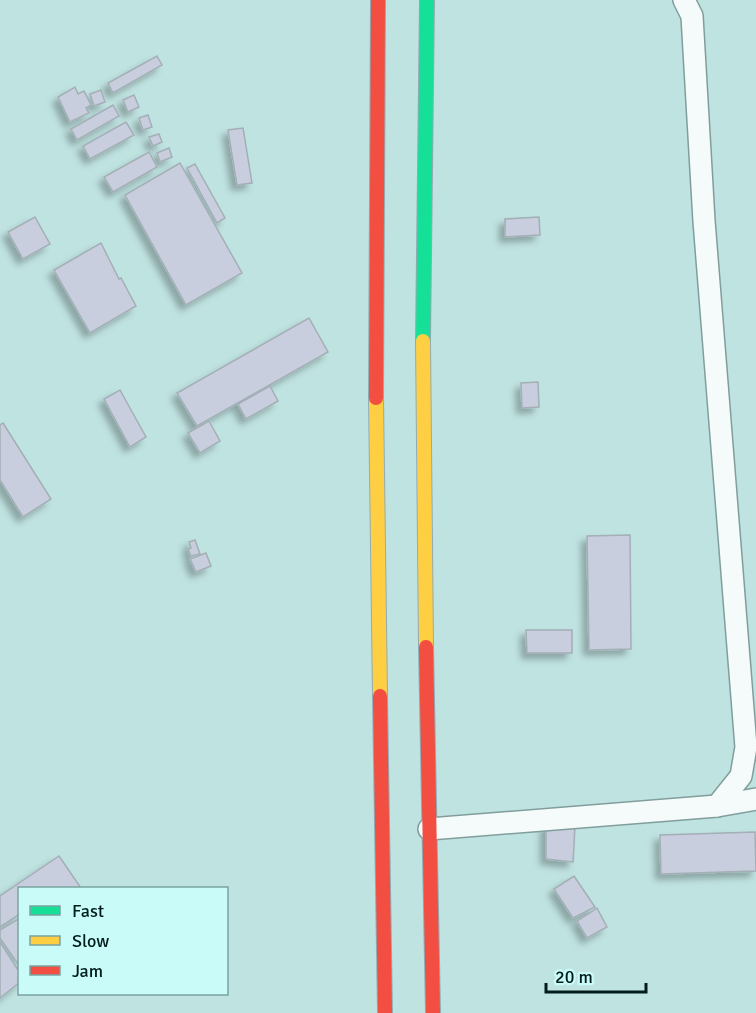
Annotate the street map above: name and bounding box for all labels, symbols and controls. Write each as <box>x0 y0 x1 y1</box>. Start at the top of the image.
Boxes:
legend <box>18 887 228 995</box>
text: Fast <box>72 900 104 922</box>
text: Slow <box>72 930 109 952</box>
scale bar <box>546 956 646 994</box>
text: Jam <box>72 960 103 982</box>
text: 20 m <box>555 966 593 988</box>

